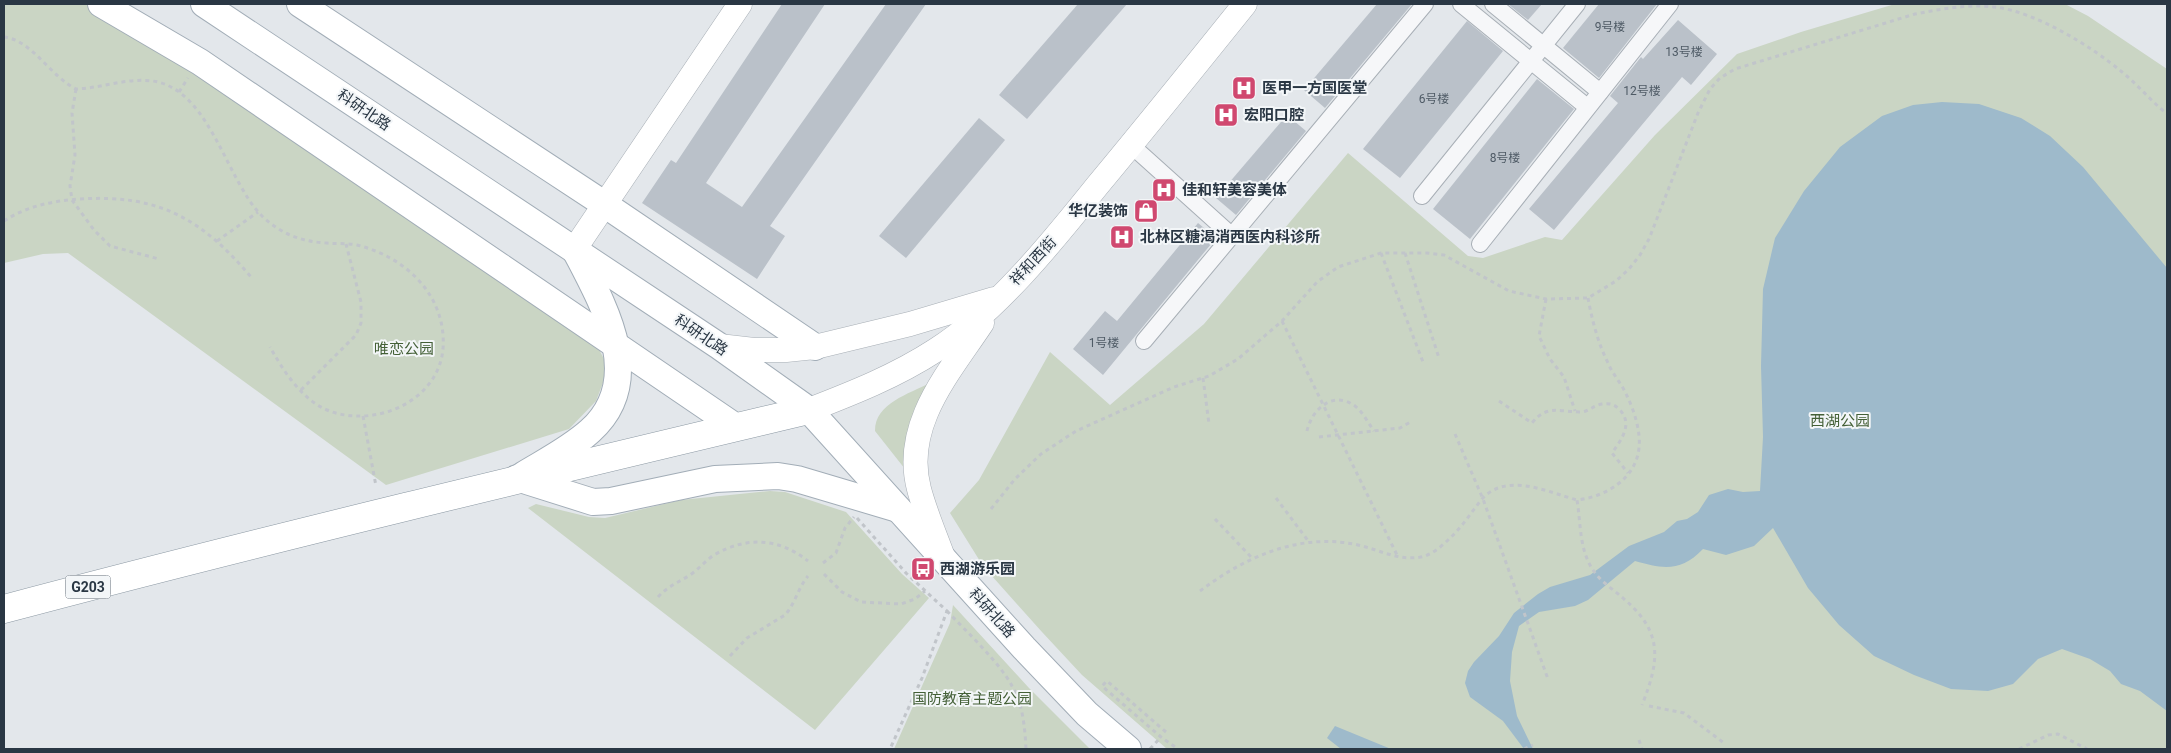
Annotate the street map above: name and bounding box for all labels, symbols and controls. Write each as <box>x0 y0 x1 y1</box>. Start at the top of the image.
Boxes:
house number: 9号楼 <box>1595 20 1625 34</box>
house number: 13号楼 <box>1665 45 1703 59</box>
hospital icon: 医甲一方国医堂 <box>1231 75 1257 101</box>
place label: 医甲一方国医堂 <box>1262 79 1367 97</box>
house number: 12号楼 <box>1623 84 1661 98</box>
street label: 科研北路 <box>334 86 394 134</box>
house number: 6号楼 <box>1419 92 1449 106</box>
hospital icon: 宏阳口腔 <box>1213 102 1239 128</box>
place label: 宏阳口腔 <box>1244 106 1304 124</box>
house number: 8号楼 <box>1490 151 1520 165</box>
hospital icon: 佳和轩美容美体 <box>1151 177 1177 203</box>
place label: 佳和轩美容美体 <box>1182 181 1287 199</box>
shop icon: 华亿装饰 <box>1133 198 1159 224</box>
place label: 华亿装饰 <box>1068 202 1128 220</box>
hospital icon: 北林区糖渴消西医内科诊所 <box>1109 224 1135 250</box>
place label: 北林区糖渴消西医内科诊所 <box>1140 228 1320 246</box>
street label: 祥和西街 <box>1006 233 1060 289</box>
street label: 科研北路 <box>671 311 731 359</box>
house number: 1号楼 <box>1089 336 1119 350</box>
park label: 唯恋公园 <box>374 340 434 358</box>
park label: 西湖公园 <box>1810 412 1870 430</box>
bus stop icon: 西湖游乐园 <box>910 556 936 582</box>
place label: 西湖游乐园 <box>940 560 1015 578</box>
road number: G203 <box>66 576 110 598</box>
street label: 科研北路 <box>965 585 1019 641</box>
park label: 国防教育主题公园 <box>912 690 1032 708</box>

